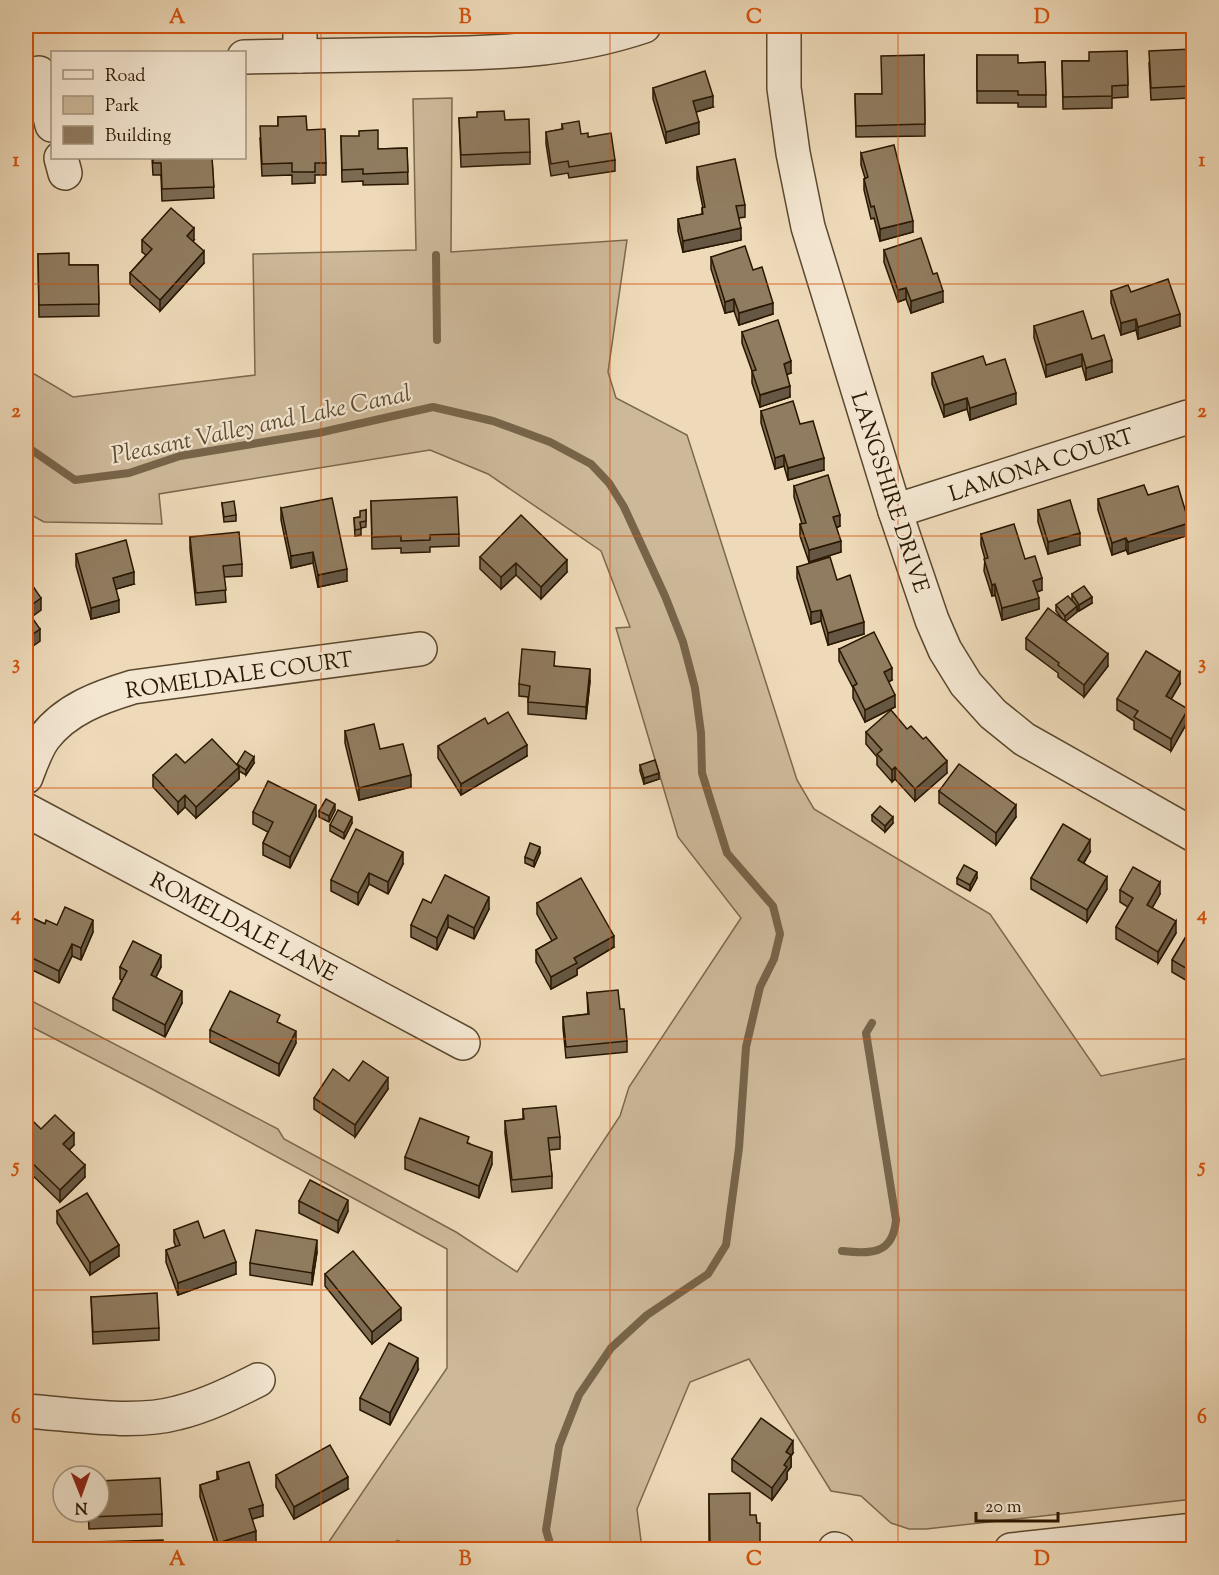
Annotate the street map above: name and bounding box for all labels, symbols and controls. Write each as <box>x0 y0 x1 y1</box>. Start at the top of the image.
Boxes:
text: A <box>169 4 186 33</box>
text: B <box>459 4 472 33</box>
text: C <box>746 4 762 33</box>
text: D <box>1034 4 1050 33</box>
legend <box>51 51 246 159</box>
text: Road <box>105 64 145 90</box>
text: Park <box>105 94 140 120</box>
text: Building <box>105 124 171 150</box>
text: 1 <box>13 147 20 176</box>
text: 1 <box>1199 147 1206 176</box>
water label: Pleasant Valley and Lake Canal <box>108 378 415 474</box>
street label: LANGSHIRE DRIVE <box>841 388 936 598</box>
text: 2 <box>11 398 21 427</box>
text: 2 <box>1197 398 1207 427</box>
street label: LAMONA COURT <box>945 422 1139 512</box>
street label: ROMELDALE COURT <box>124 645 356 709</box>
text: 3 <box>12 650 20 679</box>
text: 3 <box>1198 650 1206 679</box>
street label: ROMELDALE LANE <box>143 866 342 992</box>
text: 4 <box>10 901 21 930</box>
text: 4 <box>1196 901 1207 930</box>
text: 5 <box>11 1153 20 1182</box>
text: 5 <box>1197 1153 1206 1182</box>
text: 6 <box>11 1404 21 1433</box>
text: 6 <box>1197 1404 1207 1433</box>
north arrow <box>51 1464 111 1524</box>
scale bar <box>976 1485 1058 1523</box>
text: N <box>74 1495 88 1518</box>
text: 20 m <box>985 1495 1022 1521</box>
text: A <box>169 1546 186 1575</box>
text: B <box>459 1546 472 1575</box>
text: C <box>746 1546 762 1575</box>
text: D <box>1034 1546 1050 1575</box>

